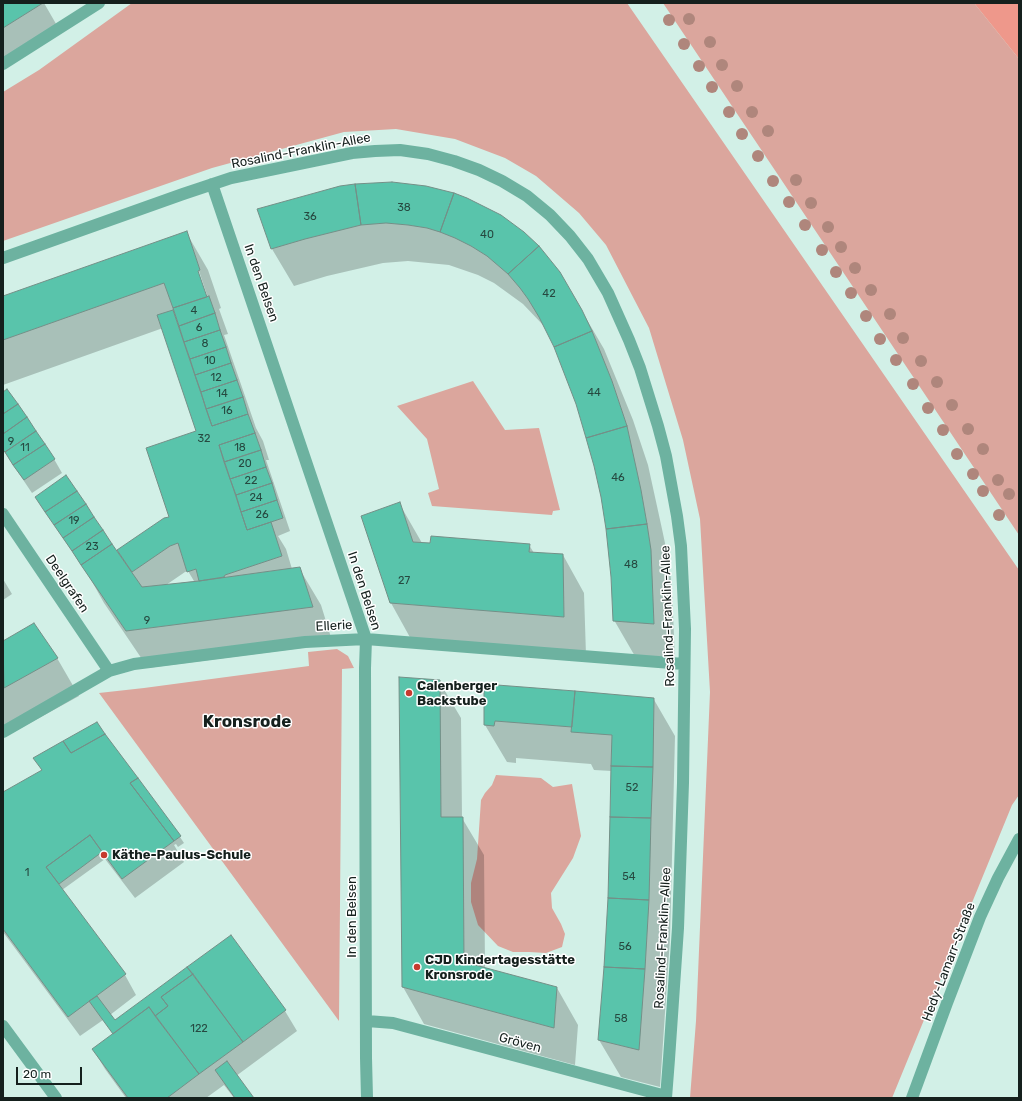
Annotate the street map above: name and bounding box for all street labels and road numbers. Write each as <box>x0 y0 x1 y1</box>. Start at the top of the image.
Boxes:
street label: Rosalind-Franklin-Allee <box>230 130 372 172</box>
street label: In den Belsen <box>240 242 282 324</box>
street label: Rosalind-Franklin-Allee <box>658 545 678 687</box>
street label: In den Belsen <box>344 550 384 632</box>
street label: Deelgrafen <box>42 552 92 616</box>
street label: Ellerie <box>315 617 353 635</box>
street label: Rosalind-Franklin-Allee <box>652 867 674 1009</box>
street label: In den Belsen <box>344 876 360 958</box>
street label: Hedy-Lamarr-Straße <box>919 900 979 1024</box>
street label: Gröven <box>497 1030 543 1056</box>

